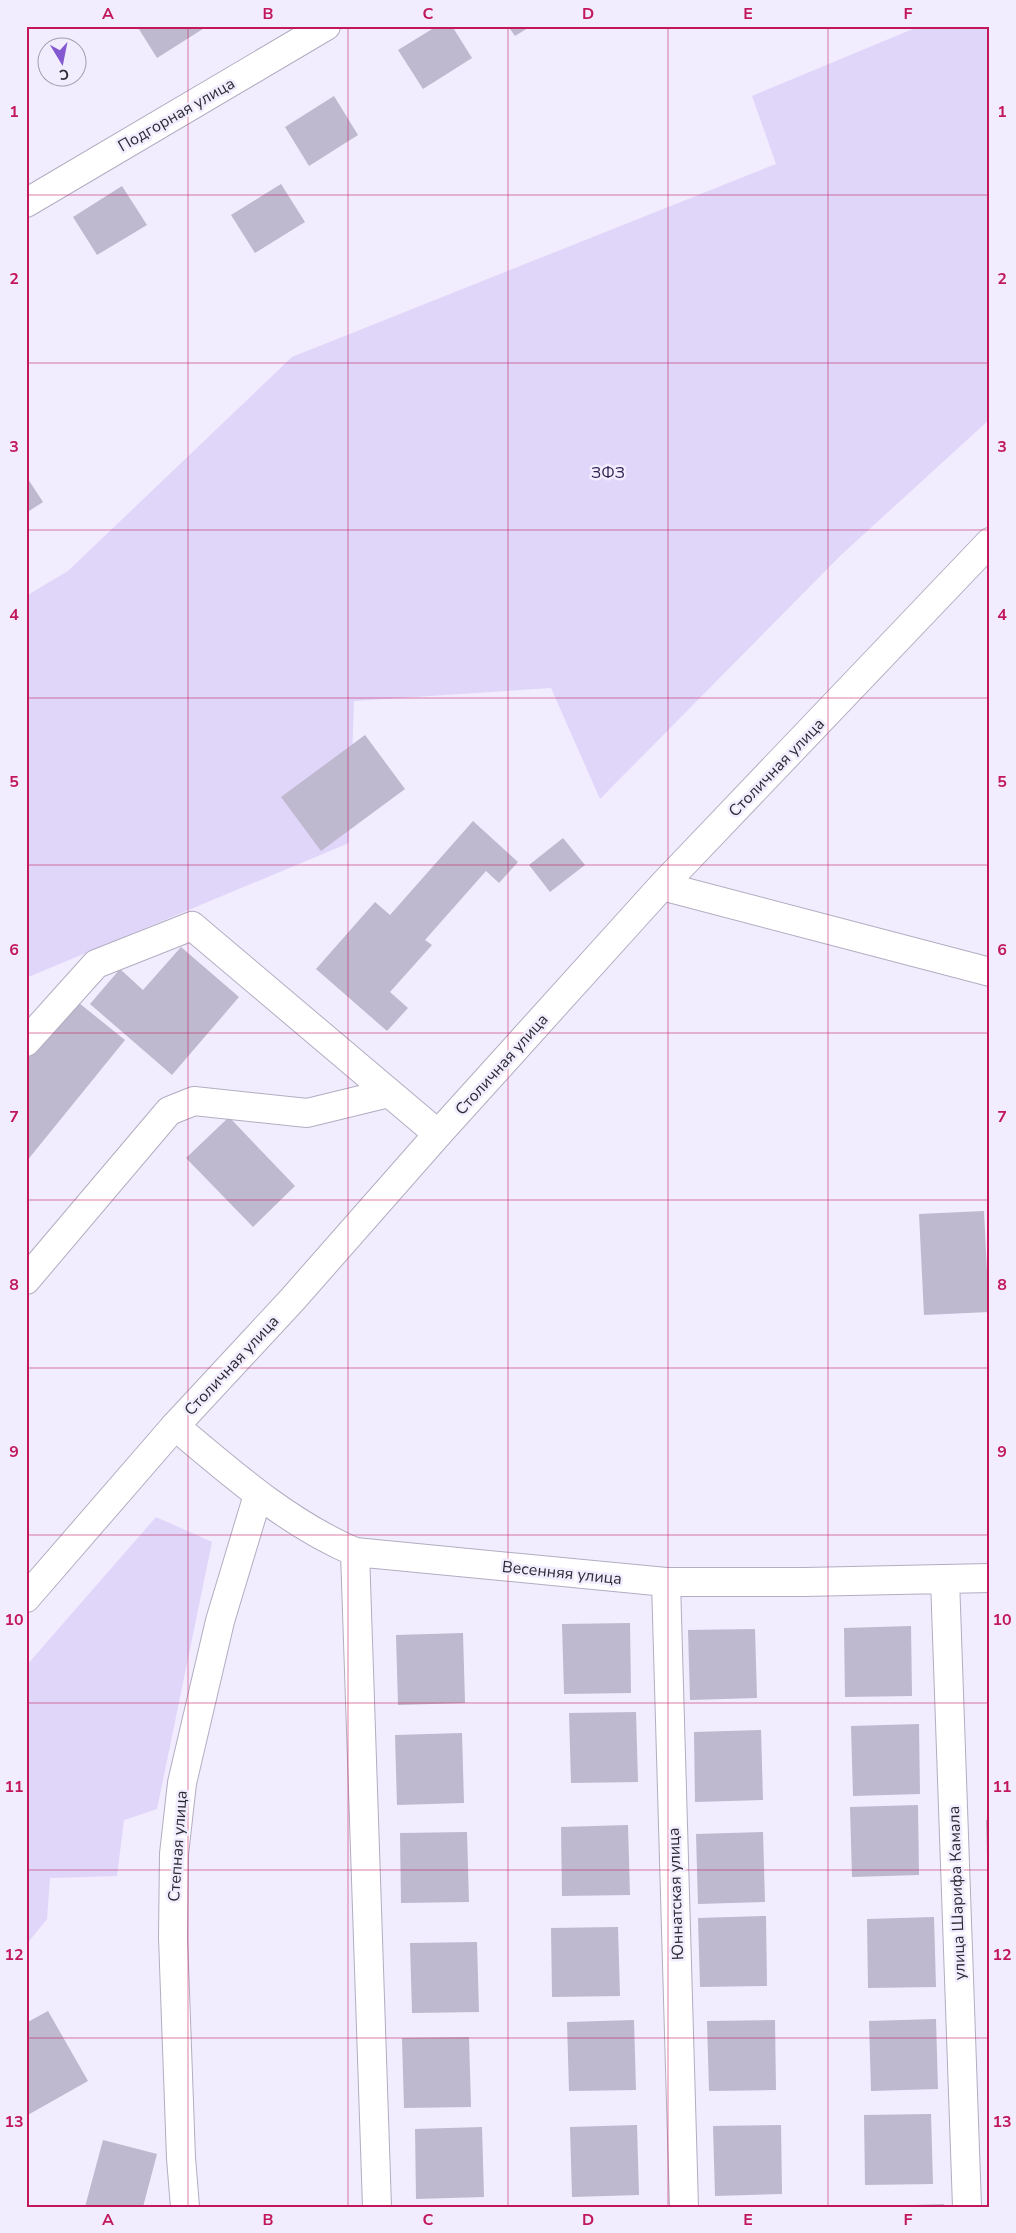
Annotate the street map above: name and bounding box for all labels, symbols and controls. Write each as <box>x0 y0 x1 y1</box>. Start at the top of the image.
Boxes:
text: A <box>102 3 114 25</box>
text: B <box>262 3 274 25</box>
text: C <box>423 3 434 25</box>
text: D <box>582 3 594 25</box>
text: E <box>743 3 753 25</box>
text: F <box>904 3 913 25</box>
north arrow <box>38 38 88 88</box>
text: С <box>57 64 71 85</box>
street label: Подгорная улица <box>114 72 239 157</box>
text: 1 <box>9 101 19 123</box>
text: 1 <box>997 101 1007 123</box>
text: 2 <box>9 268 19 290</box>
text: 2 <box>997 268 1007 290</box>
text: 3 <box>9 436 19 458</box>
text: 3 <box>997 436 1007 458</box>
park label: ЗФЗ <box>591 462 625 484</box>
text: 4 <box>9 604 19 626</box>
text: 4 <box>997 604 1007 626</box>
street label: Столичная улица <box>724 713 830 822</box>
text: 5 <box>9 771 19 793</box>
text: 5 <box>997 771 1007 793</box>
text: 6 <box>9 939 19 961</box>
text: 6 <box>997 939 1007 961</box>
street label: Столичная улица <box>450 1009 553 1120</box>
text: 7 <box>9 1106 19 1128</box>
text: 7 <box>997 1106 1007 1128</box>
text: 8 <box>9 1274 19 1296</box>
text: 8 <box>997 1274 1007 1296</box>
street label: Столичная улица <box>180 1311 284 1421</box>
text: 9 <box>9 1441 19 1463</box>
text: 9 <box>997 1441 1007 1463</box>
street label: Весенняя улица <box>501 1556 623 1590</box>
text: 10 <box>4 1609 24 1631</box>
text: 10 <box>992 1609 1012 1631</box>
text: 11 <box>4 1776 24 1798</box>
text: 11 <box>992 1776 1012 1798</box>
street label: Степная улица <box>163 1790 193 1902</box>
street label: улица Шарифа Камала <box>943 1805 971 1980</box>
street label: Юннатская улица <box>663 1827 689 1961</box>
text: 12 <box>4 1944 24 1966</box>
text: 12 <box>992 1944 1012 1966</box>
text: 13 <box>4 2111 24 2133</box>
text: 13 <box>992 2111 1012 2133</box>
text: A <box>102 2209 114 2231</box>
text: B <box>262 2209 274 2231</box>
text: C <box>423 2209 434 2231</box>
text: D <box>582 2209 594 2231</box>
text: E <box>743 2209 753 2231</box>
text: F <box>904 2209 913 2231</box>

